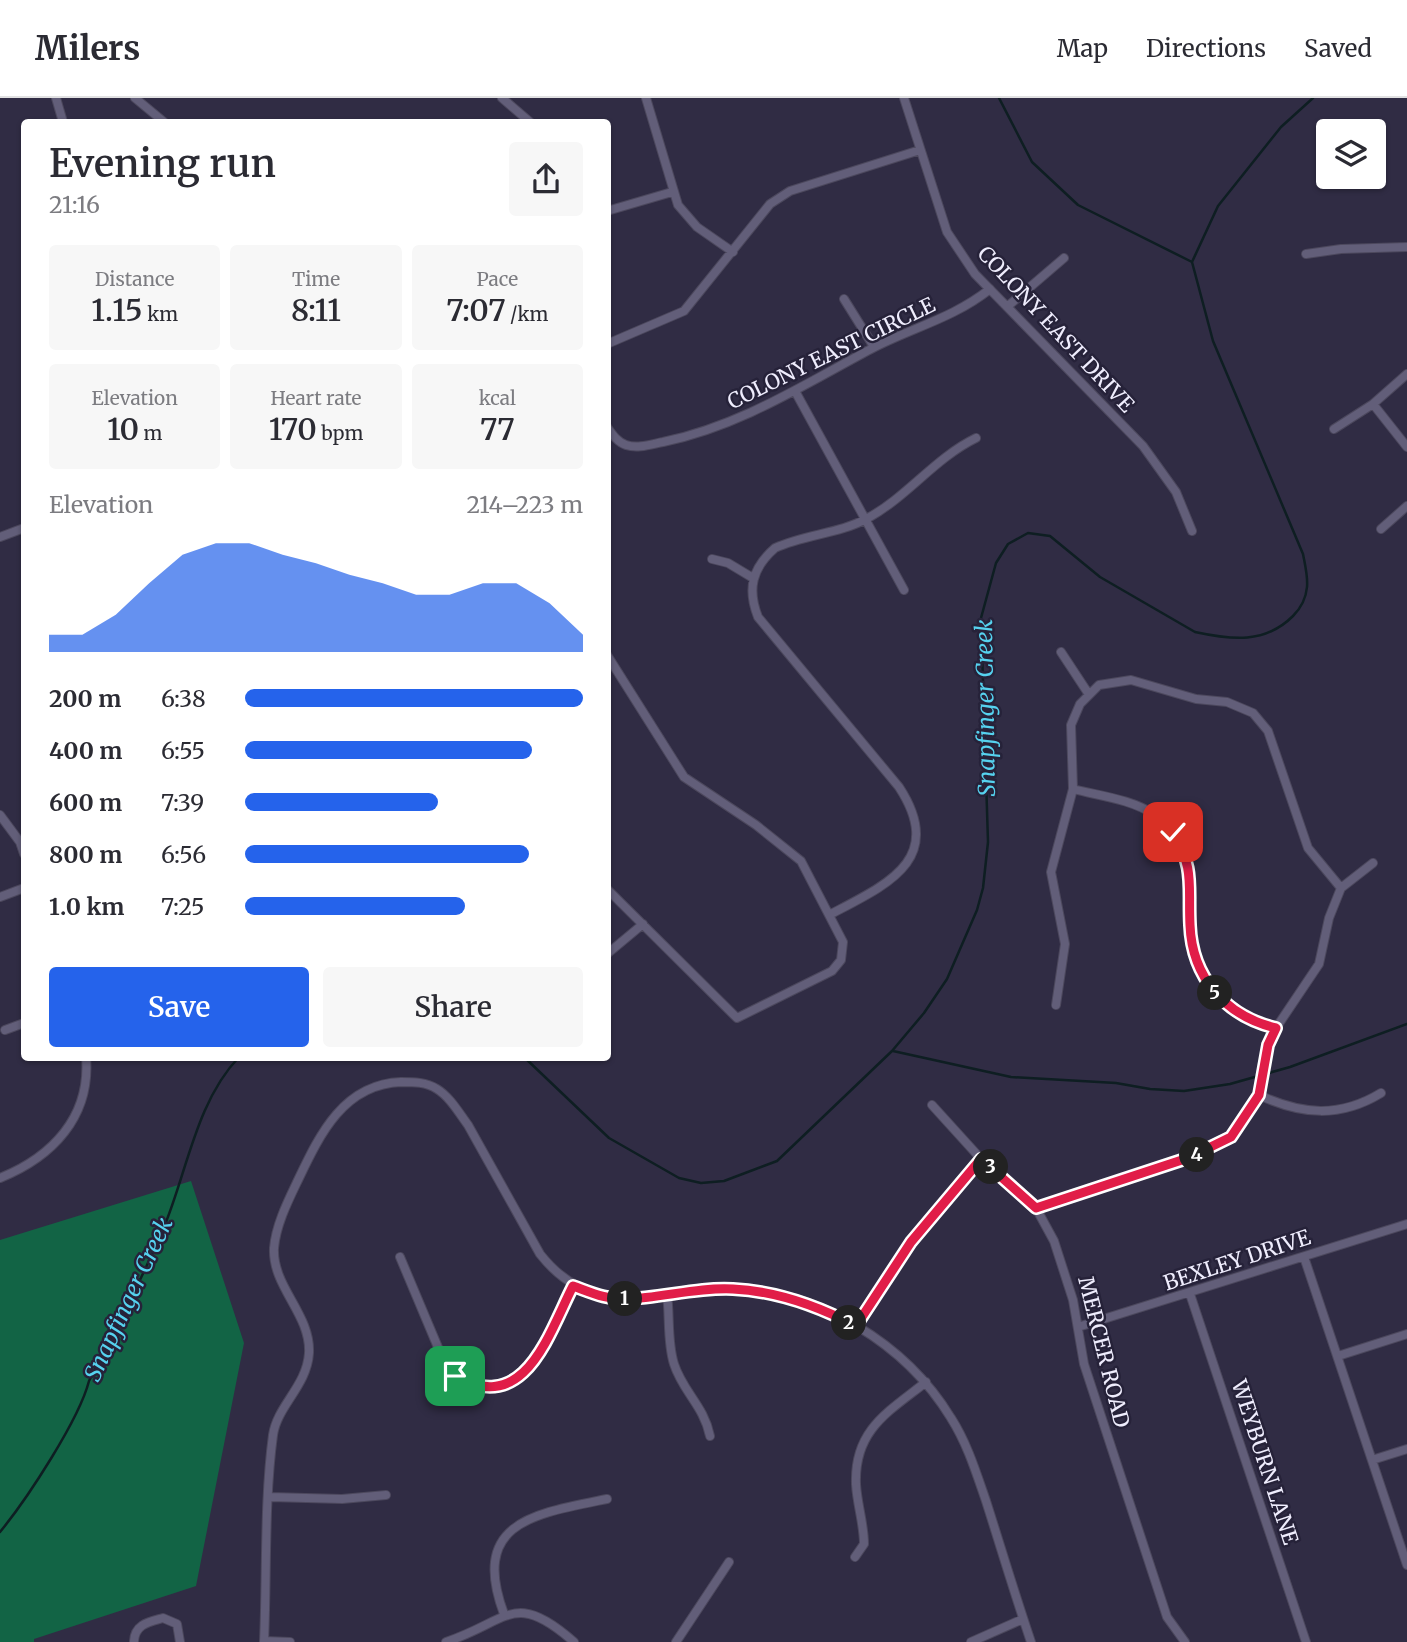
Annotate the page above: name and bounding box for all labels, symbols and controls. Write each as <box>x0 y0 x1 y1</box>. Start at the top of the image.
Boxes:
text: Milers <box>35 28 140 69</box>
text: Map <box>1057 33 1108 64</box>
text: Directions <box>1146 33 1266 64</box>
text: Saved <box>1304 33 1372 64</box>
map controls <box>1316 119 1386 189</box>
button: layers <box>1316 119 1386 189</box>
text: Evening run <box>49 140 276 187</box>
button: share <box>509 142 583 216</box>
text: 21:16 <box>49 190 100 219</box>
street label: COLONY EAST DRIVE <box>972 240 1141 418</box>
text: Distance <box>95 267 174 291</box>
text: Time <box>292 267 340 291</box>
text: Pace <box>477 267 518 291</box>
text: 1.15 <box>91 291 143 329</box>
text: 8:11 <box>291 291 341 329</box>
text: 7:07 <box>446 291 506 329</box>
street label: COLONY EAST CIRCLE <box>723 291 940 415</box>
text: km <box>143 302 178 326</box>
text: /km <box>506 302 548 326</box>
text: Elevation <box>92 386 178 410</box>
text: Heart rate <box>271 386 361 410</box>
text: kcal <box>479 386 516 410</box>
text: 10 <box>107 410 139 448</box>
text: 170 <box>269 410 317 448</box>
text: 77 <box>480 410 515 448</box>
text: m <box>139 421 162 445</box>
text: bpm <box>317 421 363 445</box>
text: Elevation <box>49 490 153 519</box>
text: 214–223 m <box>466 490 583 519</box>
water label: Snapfinger Creek <box>969 619 1001 797</box>
text: 200 m <box>49 684 121 713</box>
text: 6:38 <box>161 684 206 713</box>
text: 400 m <box>49 736 123 765</box>
text: 6:55 <box>161 736 205 765</box>
text: 600 m <box>49 788 122 817</box>
text: 7:39 <box>161 788 204 817</box>
pin <box>1143 802 1203 862</box>
icon: check <box>1154 813 1192 851</box>
text: 800 m <box>49 840 122 869</box>
text: 6:56 <box>161 840 206 869</box>
text: 1.0 km <box>49 892 124 921</box>
text: 7:25 <box>161 892 205 921</box>
button: Save <box>49 967 309 1047</box>
button: Share <box>323 967 583 1047</box>
pin: 5 <box>1198 976 1232 1010</box>
text: 5 <box>1209 980 1220 1004</box>
pin: 4 <box>1180 1138 1214 1172</box>
text: 4 <box>1190 1142 1203 1166</box>
pin: 3 <box>974 1150 1009 1184</box>
text: 3 <box>985 1154 996 1178</box>
water label: Snapfinger Creek <box>77 1212 179 1385</box>
street label: BEXLEY DRIVE <box>1160 1223 1315 1296</box>
street label: MERCER ROAD <box>1072 1274 1136 1431</box>
pin: 1 <box>608 1282 642 1316</box>
text: 1 <box>620 1286 629 1310</box>
pin: 2 <box>832 1306 866 1340</box>
text: 2 <box>843 1310 854 1334</box>
pin <box>425 1346 485 1406</box>
icon: arrive <box>436 1357 474 1395</box>
street label: WEYBURN LANE <box>1225 1375 1305 1548</box>

